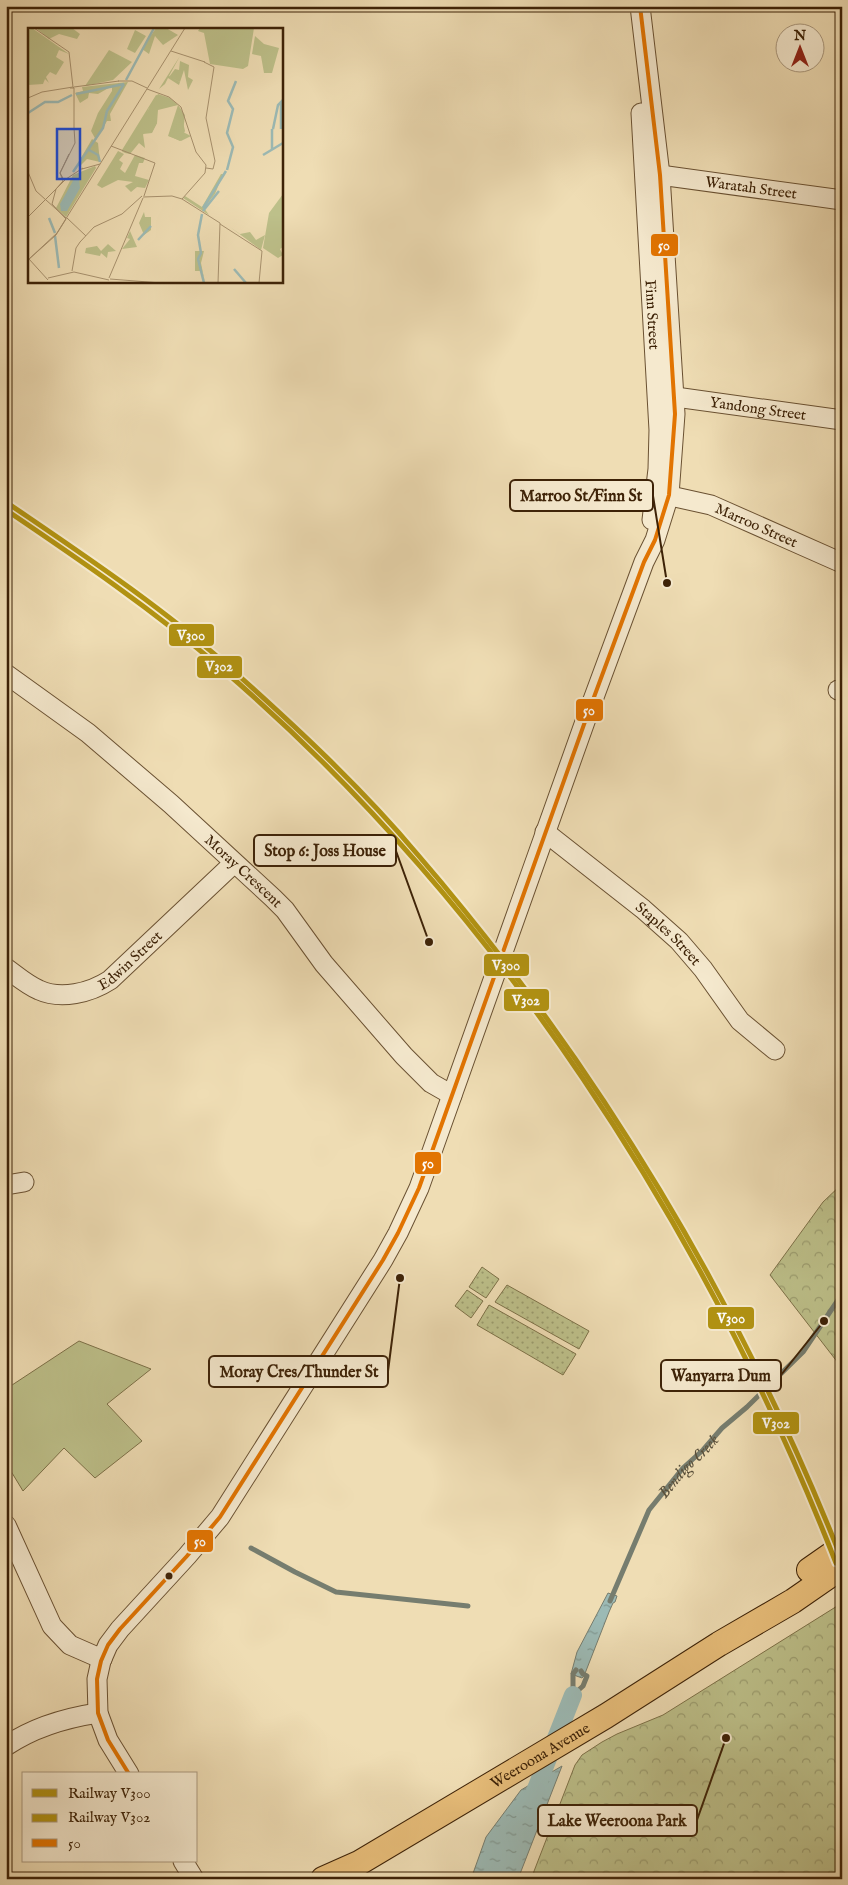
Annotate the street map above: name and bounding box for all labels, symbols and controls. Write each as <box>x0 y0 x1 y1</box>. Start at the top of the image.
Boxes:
north arrow <box>776 22 826 72</box>
text: N <box>793 27 806 45</box>
inset map <box>28 28 282 282</box>
street label: Waratah Street <box>704 172 798 204</box>
line badge: 50 <box>650 233 679 257</box>
text: 50 <box>658 237 670 255</box>
street label: Finn Street <box>640 279 663 350</box>
street label: Yandong Street <box>709 393 807 425</box>
callout: Marroo St/Finn St <box>510 480 653 511</box>
text: Marroo St/Finn St <box>520 487 643 507</box>
street label: Marroo Street <box>712 499 800 552</box>
line badge: V300 <box>168 623 215 647</box>
text: V300 <box>176 627 205 645</box>
line badge: V302 <box>196 655 243 679</box>
text: V302 <box>204 658 233 676</box>
line badge: 50 <box>575 698 604 722</box>
text: 50 <box>583 702 595 720</box>
street label: Moray Crescent <box>200 831 286 912</box>
callout: Stop 6: Joss House <box>254 835 396 866</box>
text: Stop 6: Joss House <box>264 842 386 862</box>
street label: Staples Street <box>632 898 705 970</box>
street label: Edwin Street <box>95 927 166 995</box>
line badge: V300 <box>483 953 530 977</box>
text: V300 <box>491 957 520 975</box>
line badge: V302 <box>503 988 550 1012</box>
text: V302 <box>511 992 540 1010</box>
line badge: 50 <box>414 1151 442 1175</box>
text: 50 <box>422 1155 434 1173</box>
line badge: V300 <box>707 1306 755 1330</box>
text: V300 <box>716 1310 745 1328</box>
callout: Moray Cres/Thunder St <box>209 1356 388 1387</box>
callout: Wanyarra Dum <box>661 1360 781 1391</box>
text: Moray Cres/Thunder St <box>219 1363 379 1383</box>
text: Wanyarra Dum <box>670 1367 772 1387</box>
line badge: V302 <box>752 1411 800 1435</box>
text: V302 <box>761 1415 790 1433</box>
water label: Bendigo Creek <box>655 1431 724 1503</box>
line badge: 50 <box>186 1529 214 1553</box>
text: 50 <box>194 1533 206 1551</box>
unlabelled marker <box>164 1571 174 1581</box>
street label: Weeroona Avenue <box>487 1719 594 1793</box>
legend <box>22 1772 198 1862</box>
text: Railway V300 <box>68 1784 151 1803</box>
callout: Lake Weeroona Park <box>538 1805 697 1836</box>
text: Railway V302 <box>68 1808 150 1827</box>
text: Lake Weeroona Park <box>547 1812 687 1832</box>
text: 50 <box>68 1834 81 1853</box>

